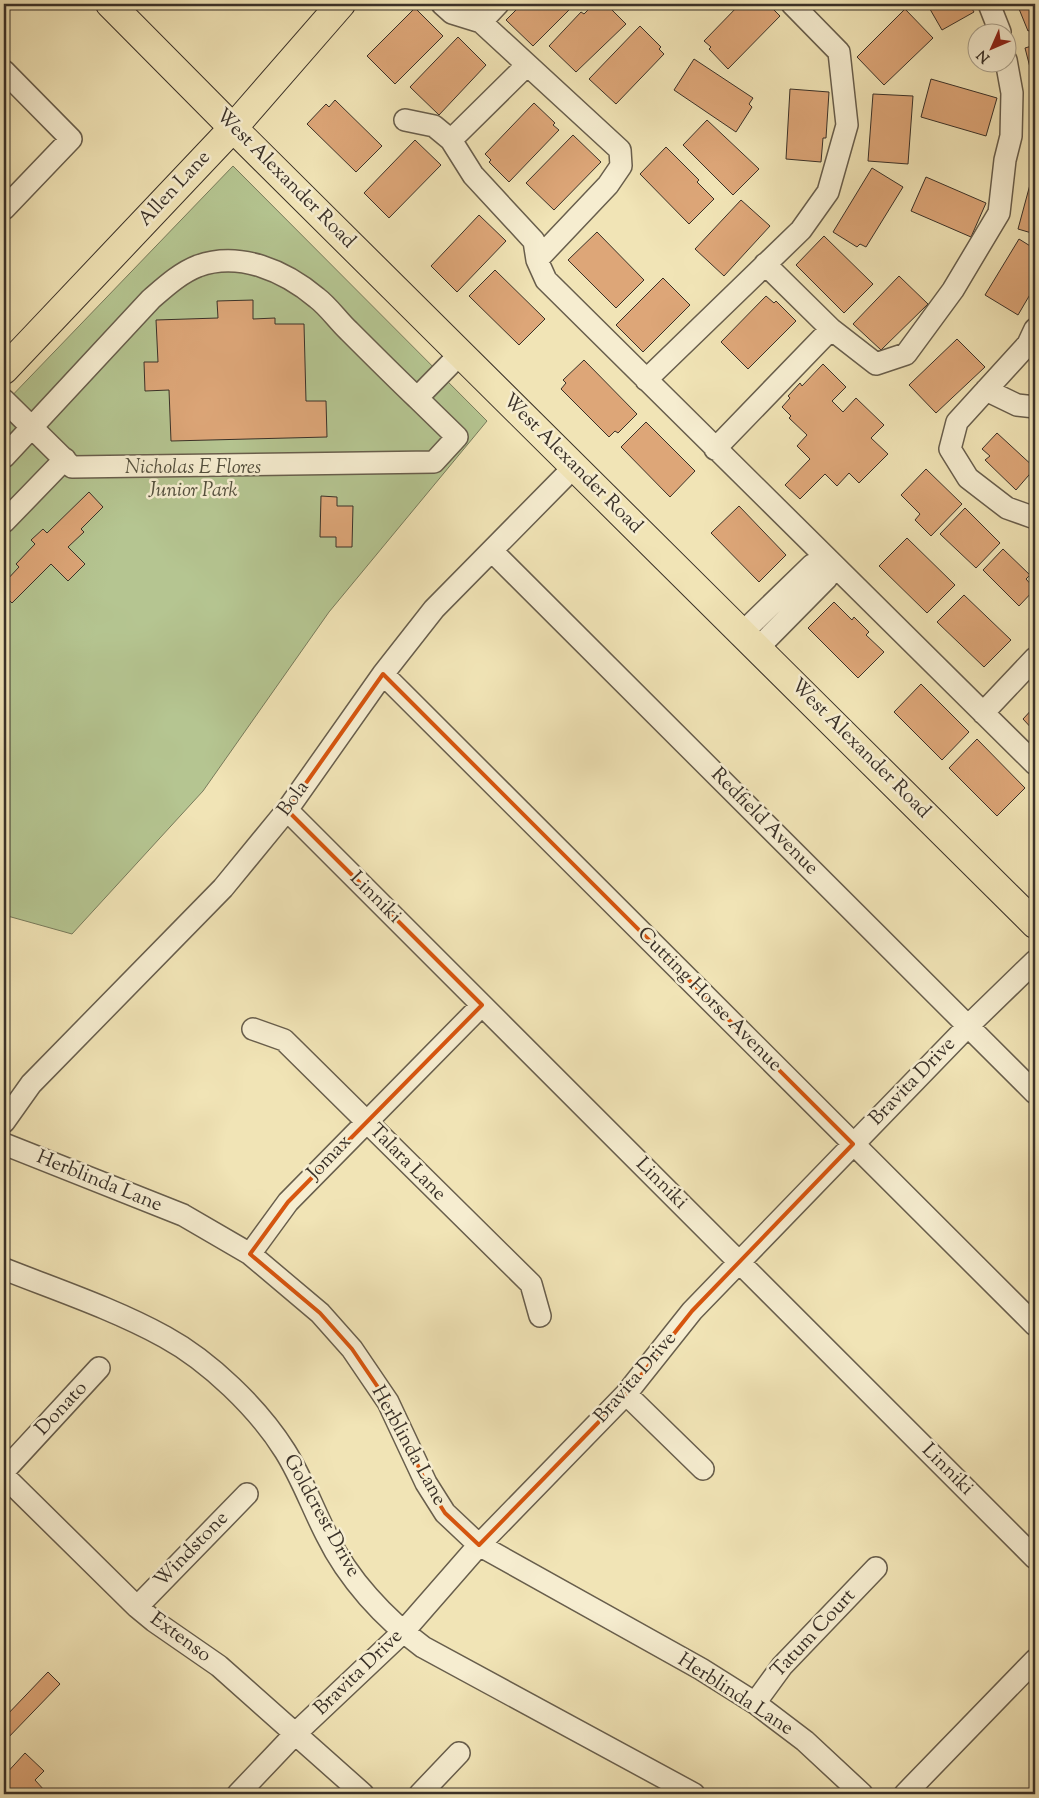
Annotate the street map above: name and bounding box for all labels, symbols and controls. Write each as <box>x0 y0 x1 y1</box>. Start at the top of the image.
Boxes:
north arrow <box>966 22 1016 72</box>
text: N <box>973 45 995 67</box>
street label: West Alexander Road <box>208 102 362 256</box>
street label: Allen Lane <box>132 144 218 234</box>
street label: West Alexander Road <box>495 387 649 541</box>
park label: Nicholas E Flores Junior Park <box>125 454 261 506</box>
street label: West Alexander Road <box>783 672 937 826</box>
street label: Redfield Avenue <box>703 761 825 883</box>
street label: Bola <box>271 775 317 823</box>
street label: Linniki <box>342 865 408 931</box>
street label: Cutting Horse Avenue <box>630 921 788 1079</box>
street label: Bravita Drive <box>863 1031 963 1133</box>
street label: Talara Lane <box>362 1118 452 1208</box>
street label: Jomax <box>300 1129 359 1188</box>
street label: Herblinda Lane <box>32 1144 166 1220</box>
street label: Linniki <box>628 1151 694 1217</box>
street label: Bravita Drive <box>588 1326 684 1430</box>
street label: Donato <box>29 1375 95 1443</box>
street label: Herblinda Lane <box>363 1381 453 1511</box>
street label: Linniki <box>914 1437 980 1503</box>
street label: Goldcrest Drive <box>275 1449 367 1583</box>
street label: Windstone <box>148 1505 236 1595</box>
street label: Tatum Court <box>765 1583 863 1685</box>
street label: Extenso <box>143 1606 217 1670</box>
street label: Bravita Drive <box>308 1623 410 1723</box>
street label: Herblinda Lane <box>671 1647 799 1743</box>

